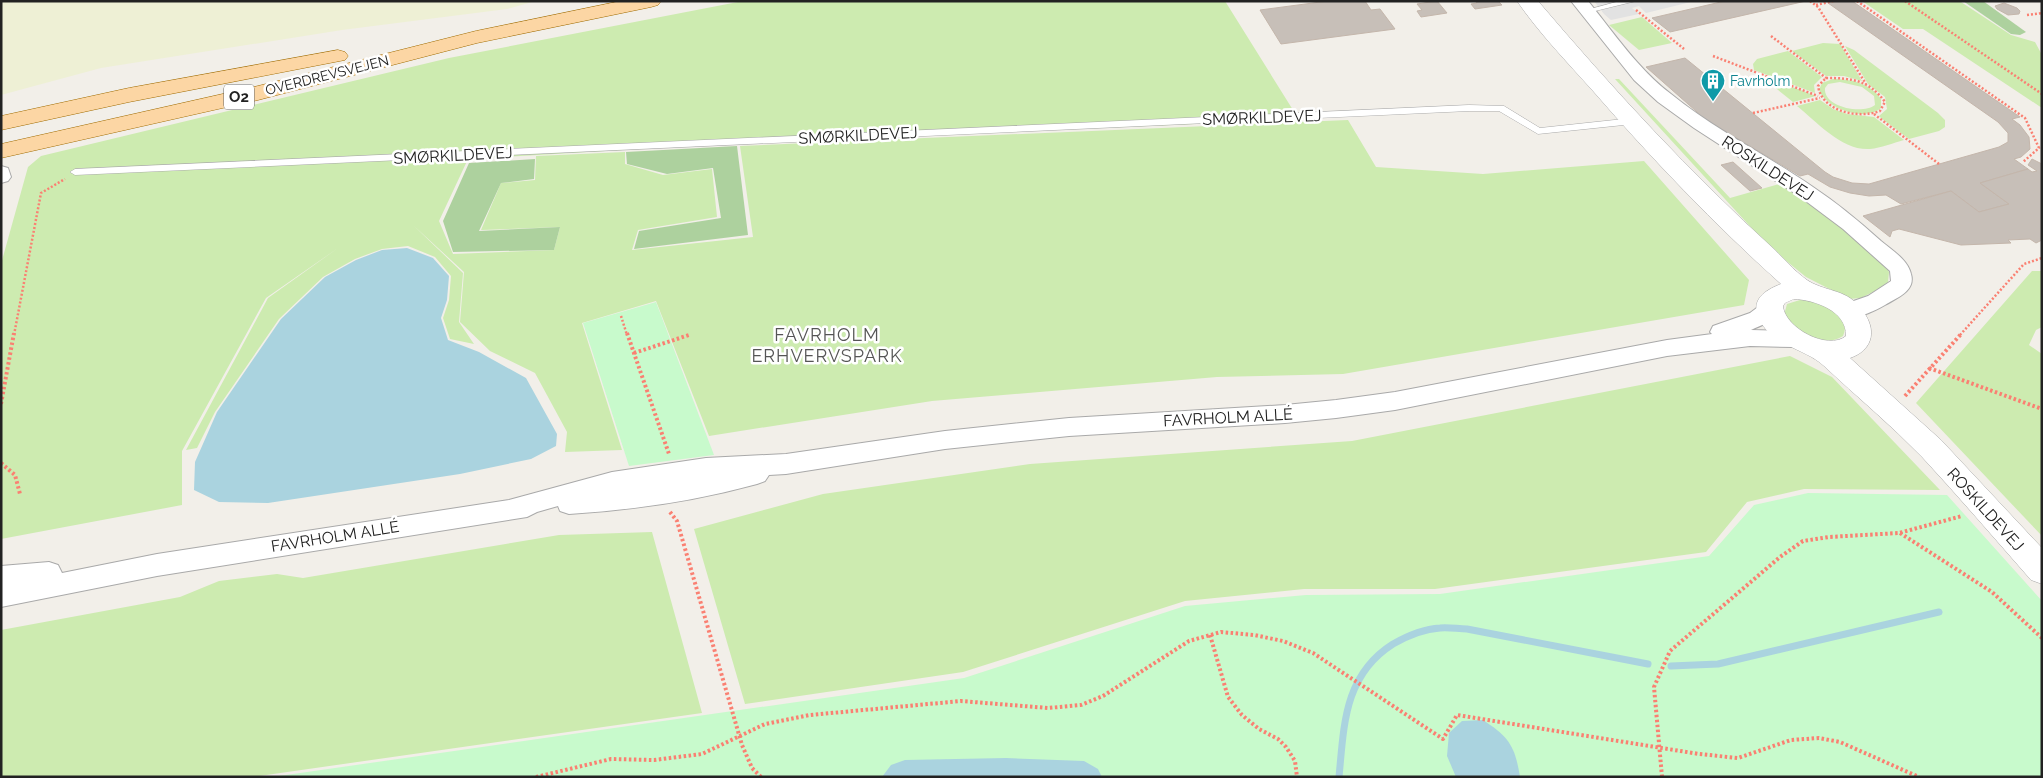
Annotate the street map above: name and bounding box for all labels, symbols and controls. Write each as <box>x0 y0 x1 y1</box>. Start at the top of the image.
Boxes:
street label: OVERDREVSVEJEN <box>264 52 390 98</box>
building icon: Favrholm <box>1700 68 1726 102</box>
place label: Favrholm <box>1730 73 1790 89</box>
road number: O2 <box>224 84 254 110</box>
street label: SMØRKILDEVEJ <box>1202 106 1322 129</box>
street label: SMØRKILDEVEJ <box>798 123 918 148</box>
street label: ROSKILDEVEJ <box>1718 132 1817 205</box>
street label: SMØRKILDEVEJ <box>393 143 513 168</box>
district label: FAVRHOLM ERHVERVSPARK <box>751 324 903 366</box>
street label: FAVRHOLM ALLÉ <box>1163 404 1293 430</box>
street label: ROSKILDEVEJ <box>1943 464 2028 555</box>
street label: FAVRHOLM ALLÉ <box>269 516 401 556</box>

